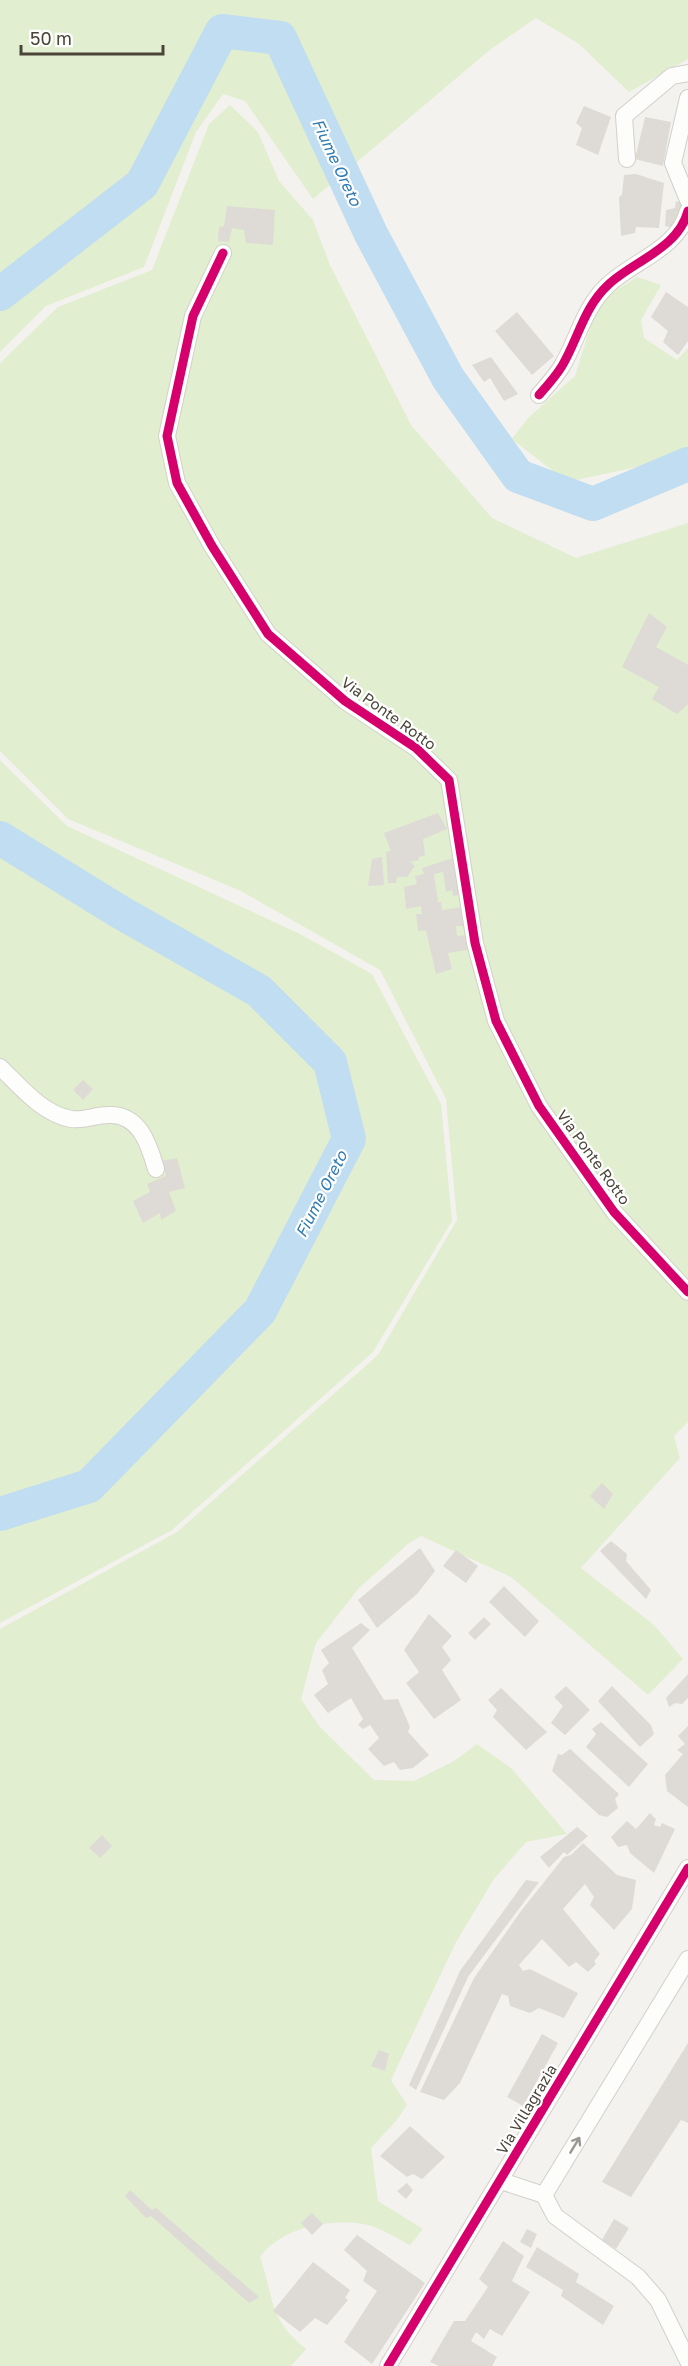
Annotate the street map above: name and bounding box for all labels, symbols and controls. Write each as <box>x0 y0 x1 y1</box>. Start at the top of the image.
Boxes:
scale bar <box>21 18 164 56</box>
text: 50 m <box>30 27 72 49</box>
water label: Fiume Oreto <box>308 115 367 210</box>
street label: Via Ponte Rotto <box>338 673 440 753</box>
street label: Via Ponte Rotto <box>554 1106 634 1208</box>
water label: Fiume Oreto <box>291 1146 352 1240</box>
street label: Via Villagrazia <box>492 2061 560 2157</box>
one-way arrow <box>568 2137 581 2154</box>

